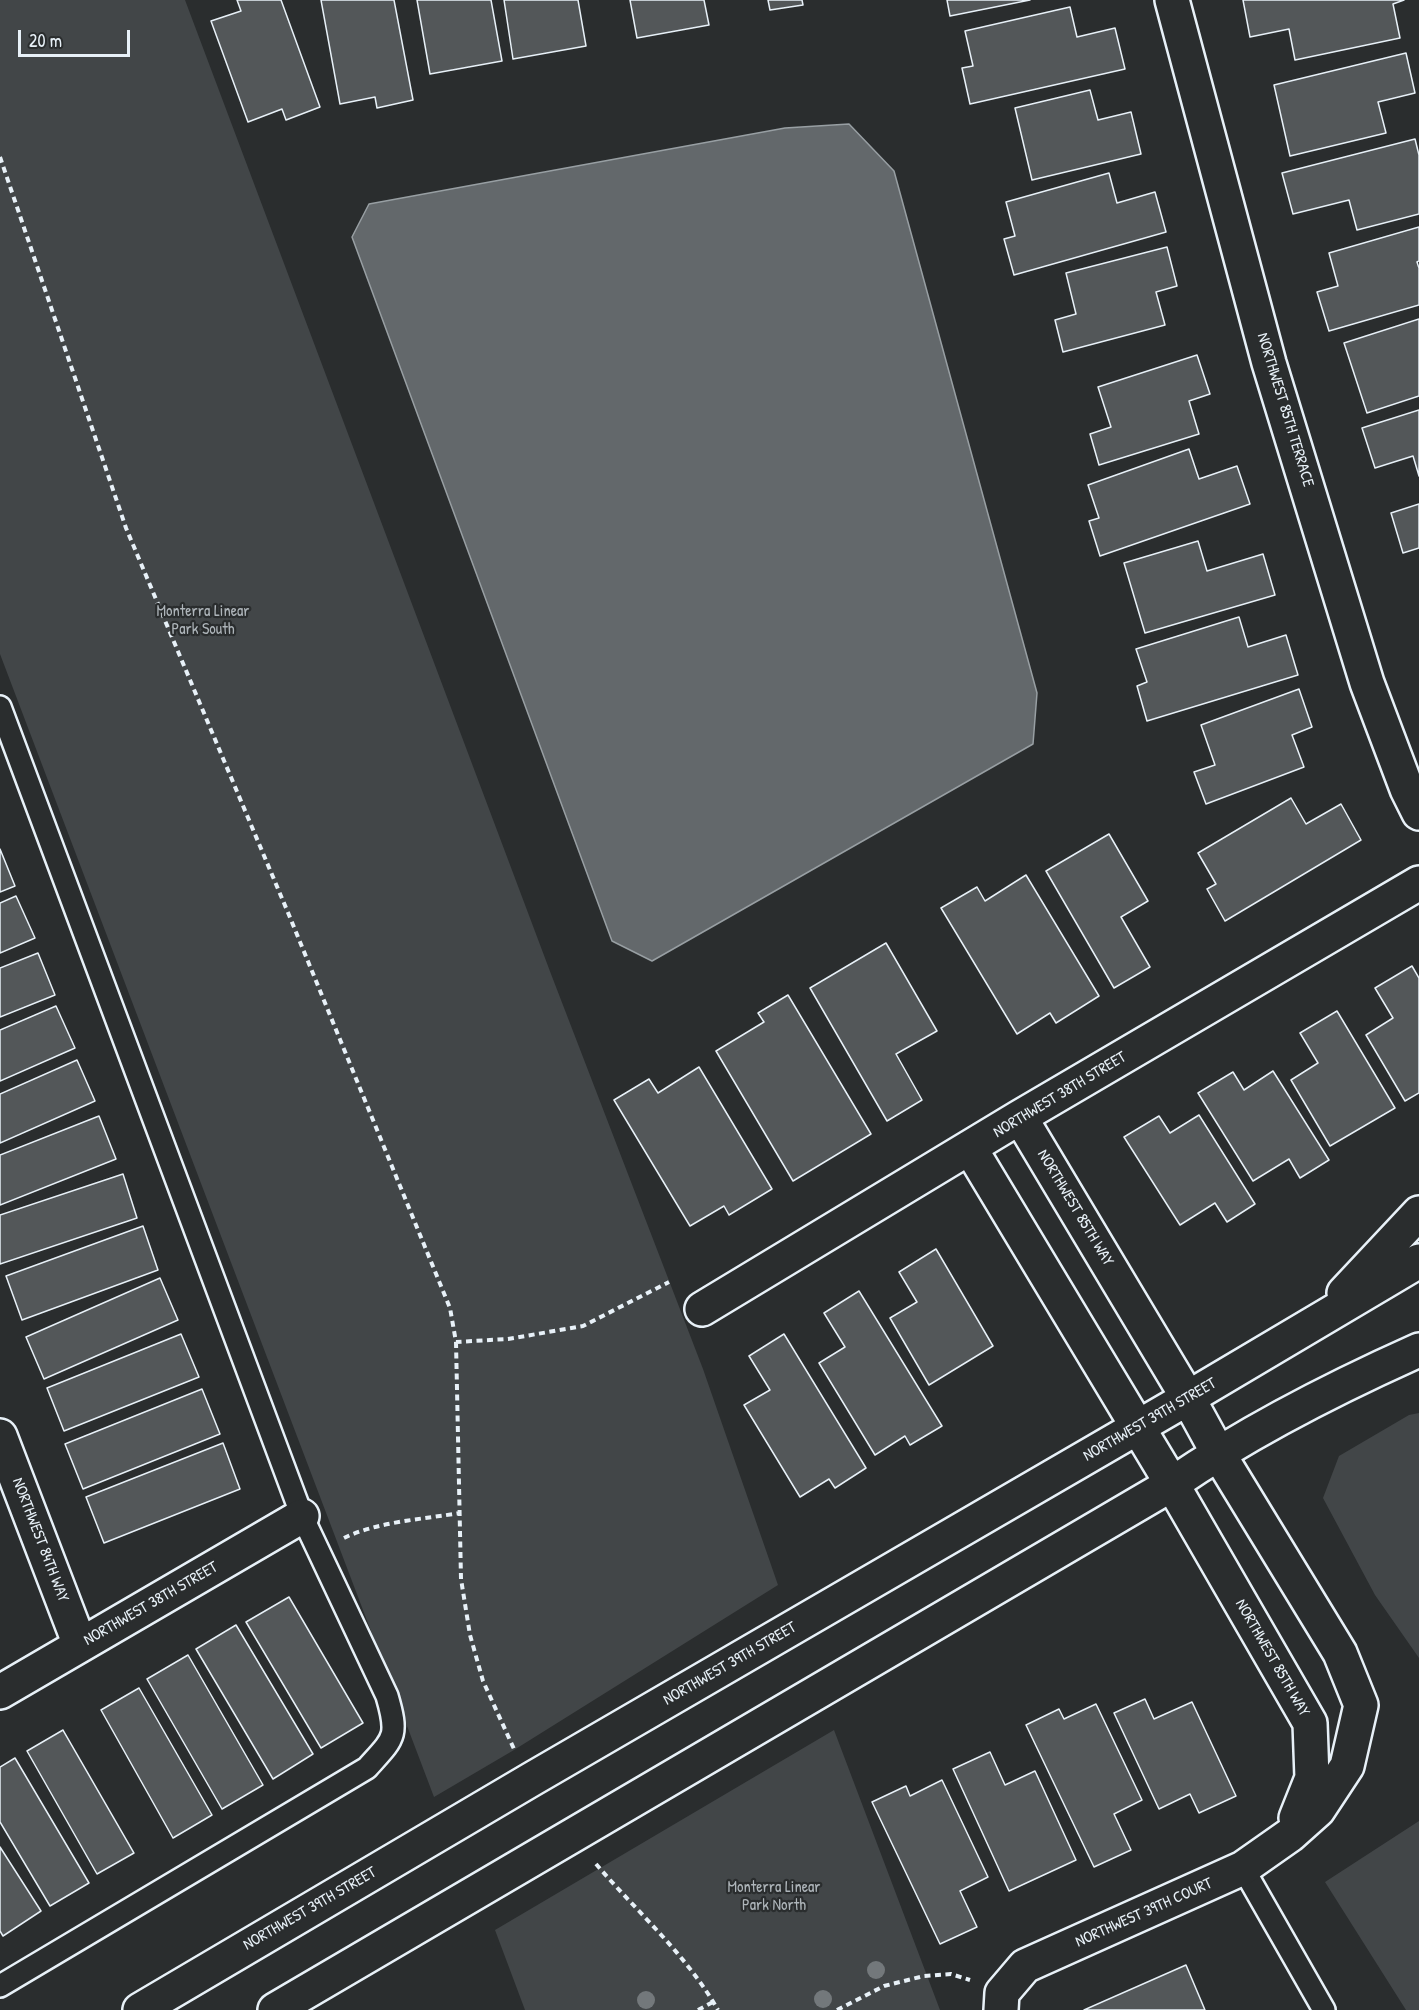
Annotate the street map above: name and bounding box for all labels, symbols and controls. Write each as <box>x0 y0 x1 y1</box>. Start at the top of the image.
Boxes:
scale bar <box>21 18 134 56</box>
text: 20 m <box>29 28 62 53</box>
street label: NORTHWEST 85TH TERRACE <box>1252 331 1318 489</box>
park label: Monterra Linear Park South <box>157 602 249 640</box>
street label: NORTHWEST 38TH STREET <box>990 1048 1130 1142</box>
street label: NORTHWEST 85TH WAY <box>1033 1146 1117 1270</box>
street label: NORTHWEST 39TH STREET <box>1080 1374 1220 1466</box>
street label: NORTHWEST 84TH WAY <box>7 1475 73 1605</box>
street label: NORTHWEST 38TH STREET <box>81 1558 221 1650</box>
street label: NORTHWEST 85TH WAY <box>1231 1596 1313 1720</box>
street label: NORTHWEST 39TH STREET <box>660 1618 800 1710</box>
street label: NORTHWEST 39TH STREET <box>240 1863 380 1955</box>
street label: NORTHWEST 39TH COURT <box>1072 1874 1216 1952</box>
park label: Monterra Linear Park North <box>728 1878 820 1916</box>

